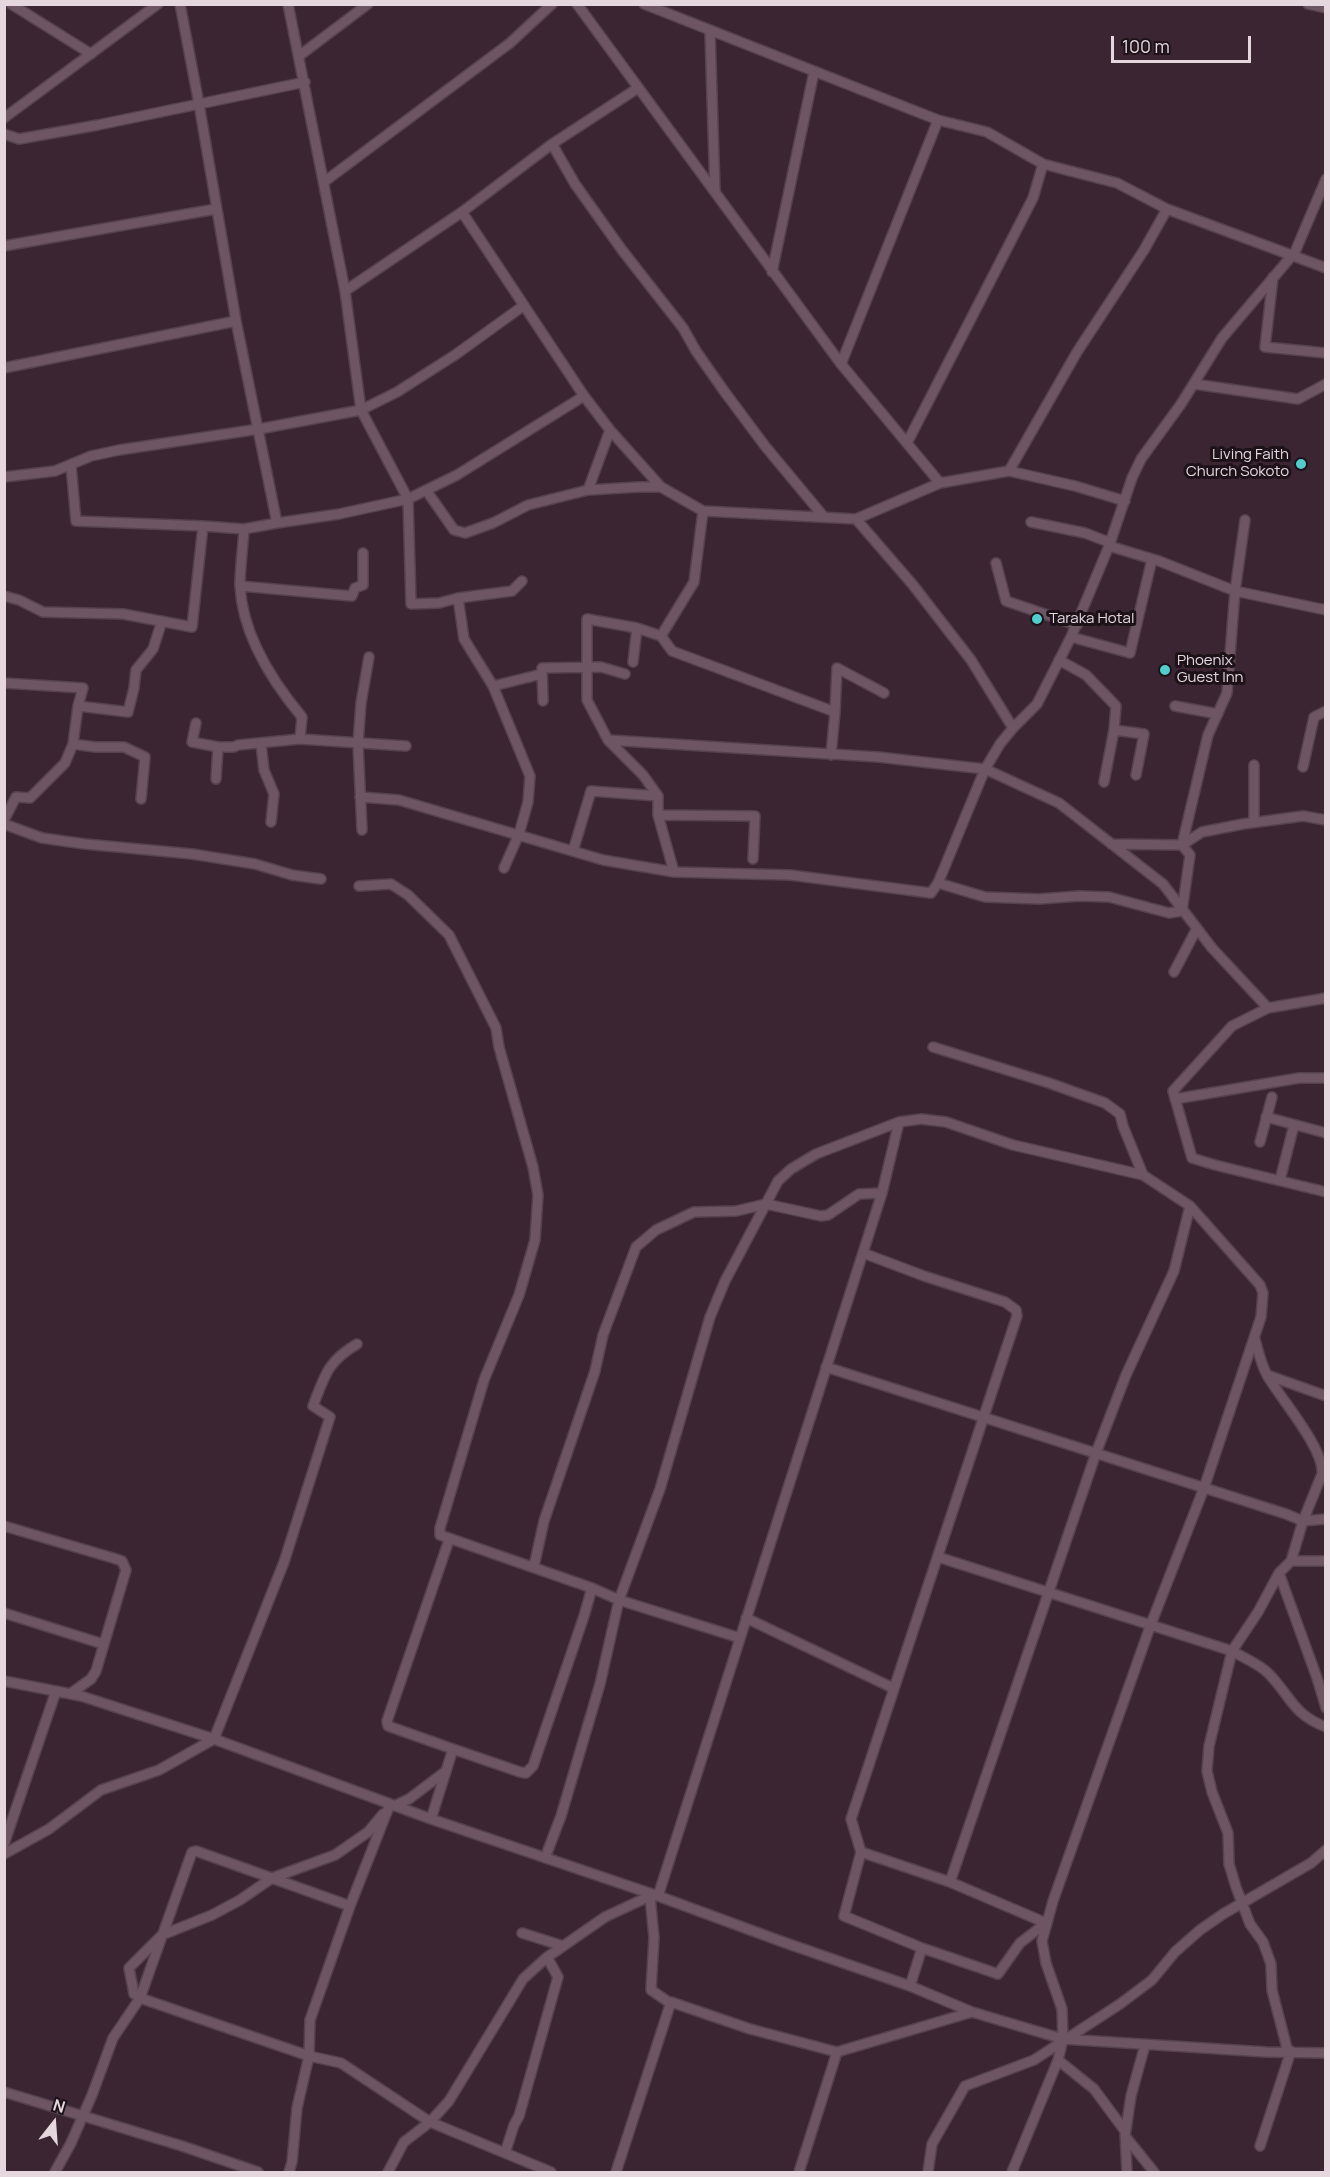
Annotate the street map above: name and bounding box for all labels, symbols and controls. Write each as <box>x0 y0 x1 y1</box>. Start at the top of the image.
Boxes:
scale bar <box>1114 24 1254 62</box>
text: 100 m <box>1122 34 1170 58</box>
place label: Living Faith Church Sokoto <box>1186 446 1289 481</box>
marker: Living Faith Church Sokoto <box>1294 457 1308 471</box>
place label: Taraka Hotal <box>1049 610 1134 628</box>
marker: Taraka Hotal <box>1030 612 1044 626</box>
place label: Phoenix Guest Inn <box>1177 652 1243 687</box>
marker: Phoenix Guest Inn <box>1158 663 1172 677</box>
north arrow <box>24 2093 84 2153</box>
text: N <box>51 2094 68 2118</box>

